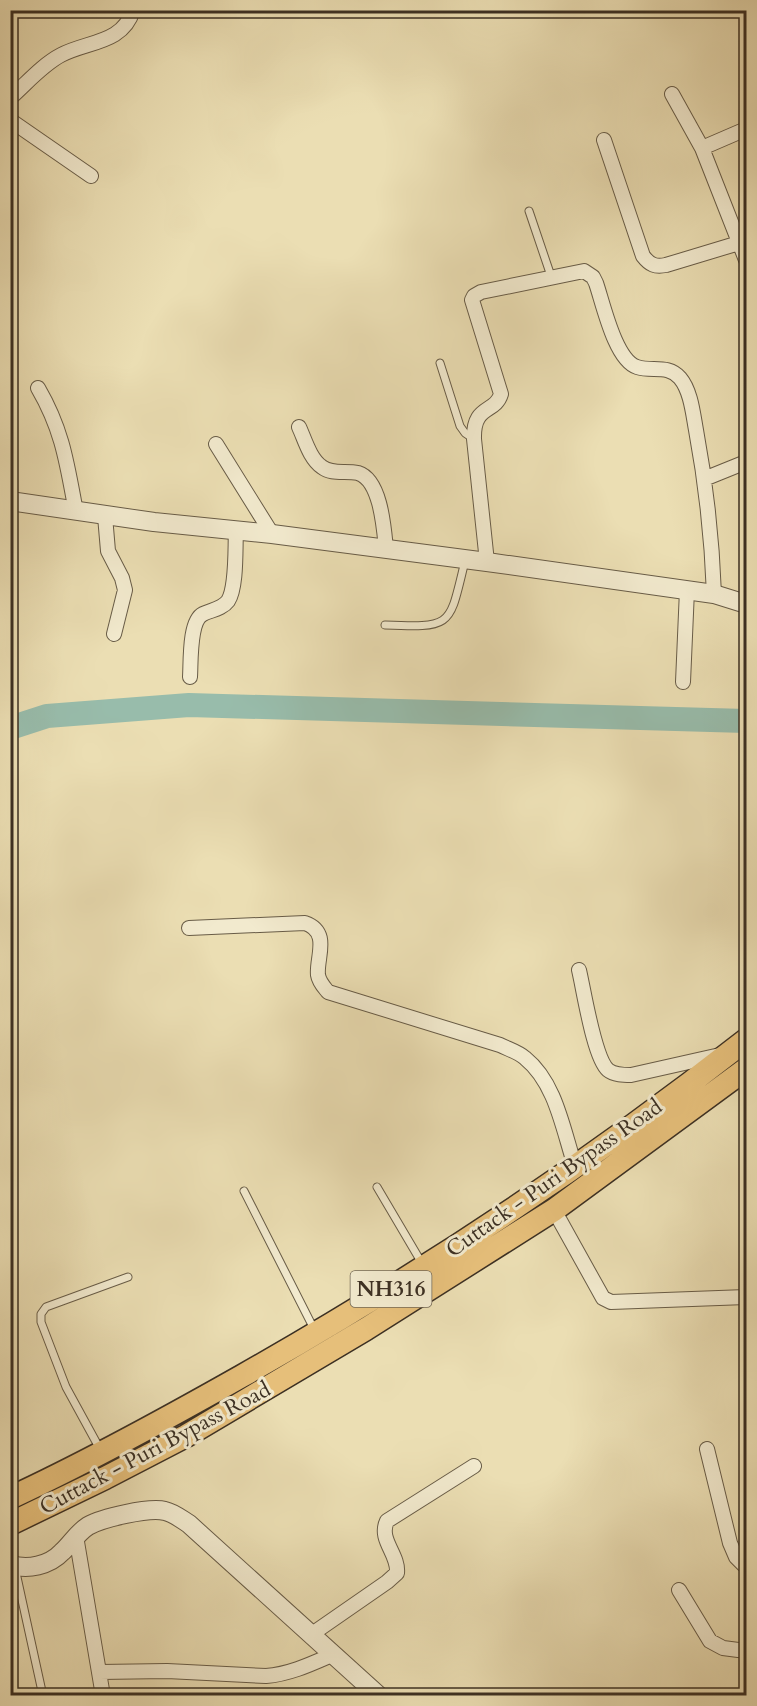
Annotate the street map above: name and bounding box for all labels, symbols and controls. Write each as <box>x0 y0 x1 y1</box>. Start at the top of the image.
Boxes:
street label: Cuttack - Puri Bypass Road <box>440 1092 668 1264</box>
road number: NH316 <box>350 1271 432 1307</box>
street label: Cuttack - Puri Bypass Road <box>34 1374 276 1522</box>

